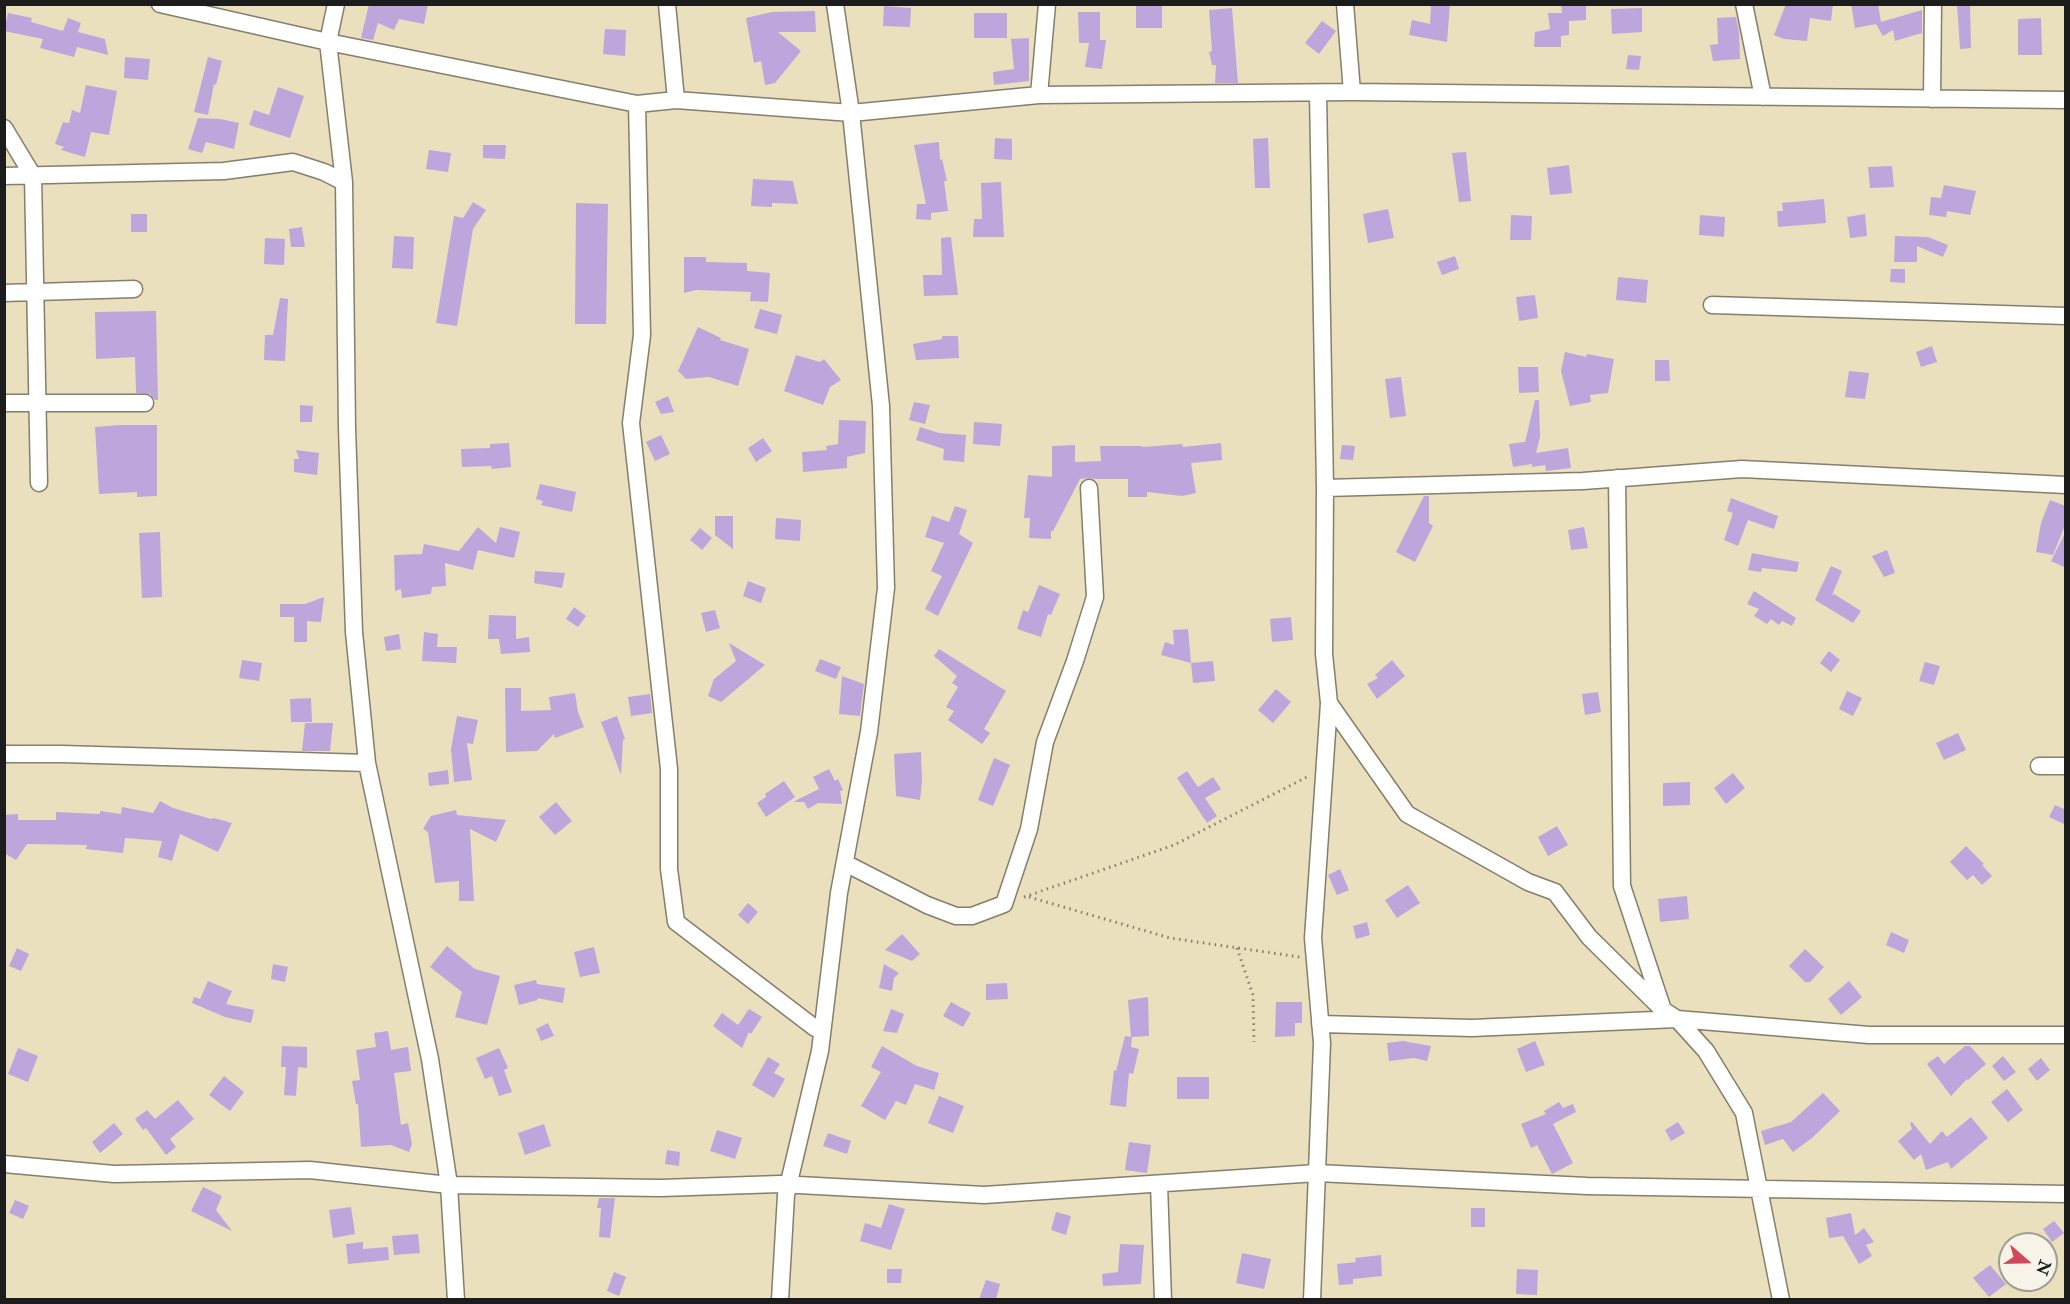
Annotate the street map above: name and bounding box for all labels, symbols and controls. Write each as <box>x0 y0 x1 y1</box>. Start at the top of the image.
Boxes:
north arrow <box>1998 1232 2058 1292</box>
text: N <box>2031 1257 2055 1278</box>

